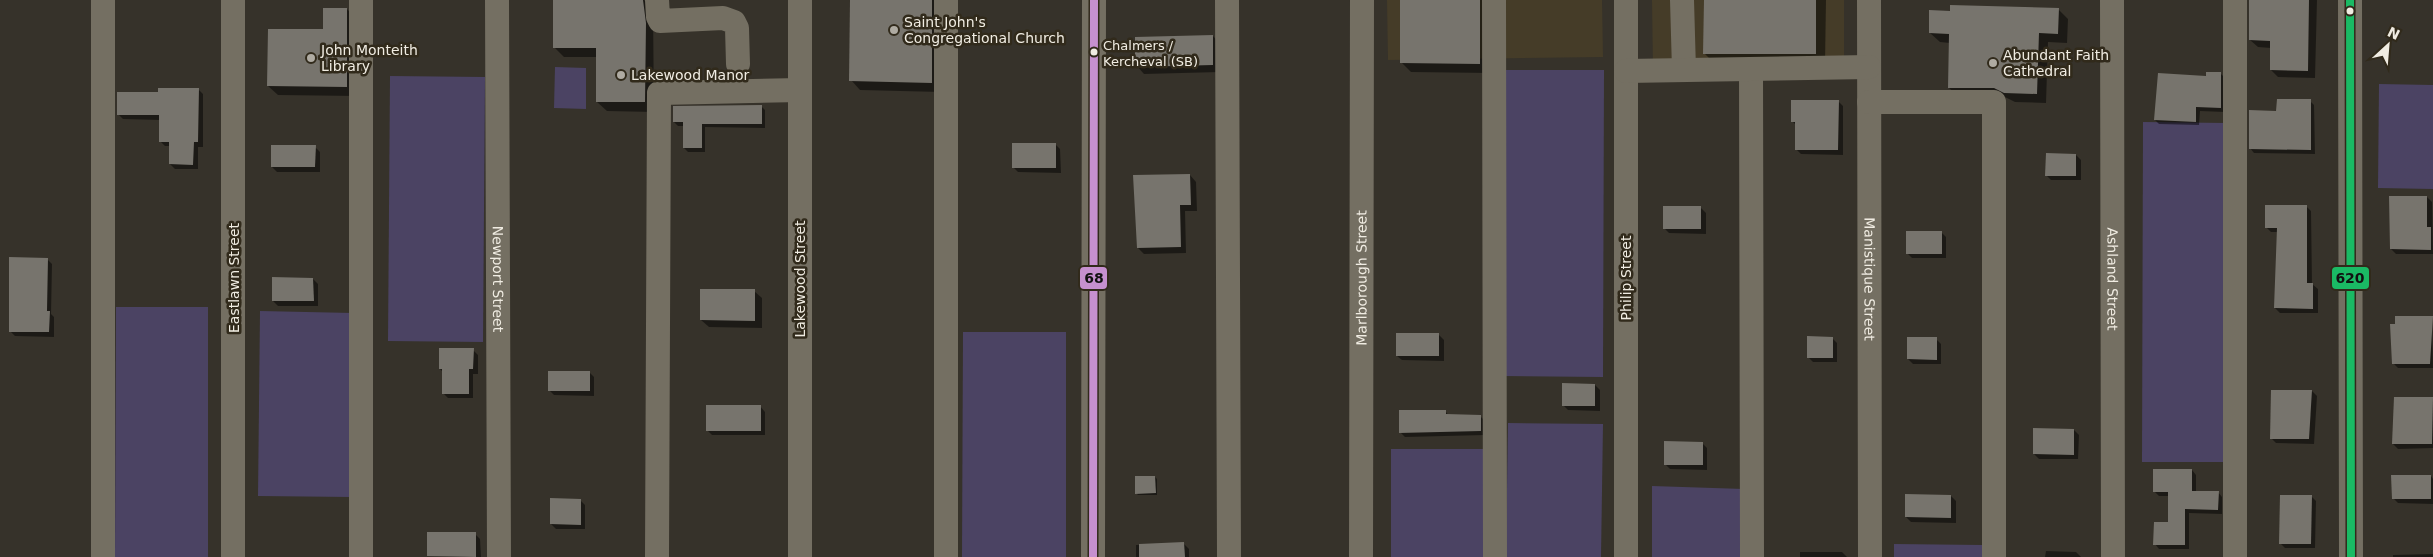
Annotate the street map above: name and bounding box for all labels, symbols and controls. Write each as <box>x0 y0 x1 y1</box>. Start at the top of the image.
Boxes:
unlabelled marker <box>2345 6 2355 16</box>
place label: Saint John's Congregational Church <box>904 14 1065 46</box>
north arrow <box>2363 20 2413 70</box>
marker: Saint John's Congregational Church <box>888 24 900 36</box>
text: N <box>2385 24 2402 43</box>
place label: Chalmers / Kercheval (SB) <box>1103 38 1198 69</box>
place label: John Monteith Library <box>320 42 418 74</box>
marker: Chalmers / Kercheval (SB) <box>1089 47 1099 57</box>
place label: Abundant Faith Cathedral <box>2003 47 2109 79</box>
marker: John Monteith Library <box>305 52 317 64</box>
marker: Abundant Faith Cathedral <box>1987 57 1999 69</box>
place label: Lakewood Manor <box>631 67 750 83</box>
marker: Lakewood Manor <box>615 69 627 81</box>
street label: Marlborough Street <box>1353 210 1370 346</box>
street label: Manistique Street <box>1861 217 1878 341</box>
street label: Lakewood Street <box>792 220 808 338</box>
street label: Eastlawn Street <box>226 222 242 333</box>
street label: Newport Street <box>490 226 506 333</box>
street label: Ashland Street <box>2104 227 2121 331</box>
street label: Philip Street <box>1618 235 1634 320</box>
line badge: 68 <box>1079 266 1108 290</box>
line badge: 620 <box>2331 266 2370 290</box>
text: 68 <box>1084 270 1104 286</box>
text: 620 <box>2335 270 2365 286</box>

